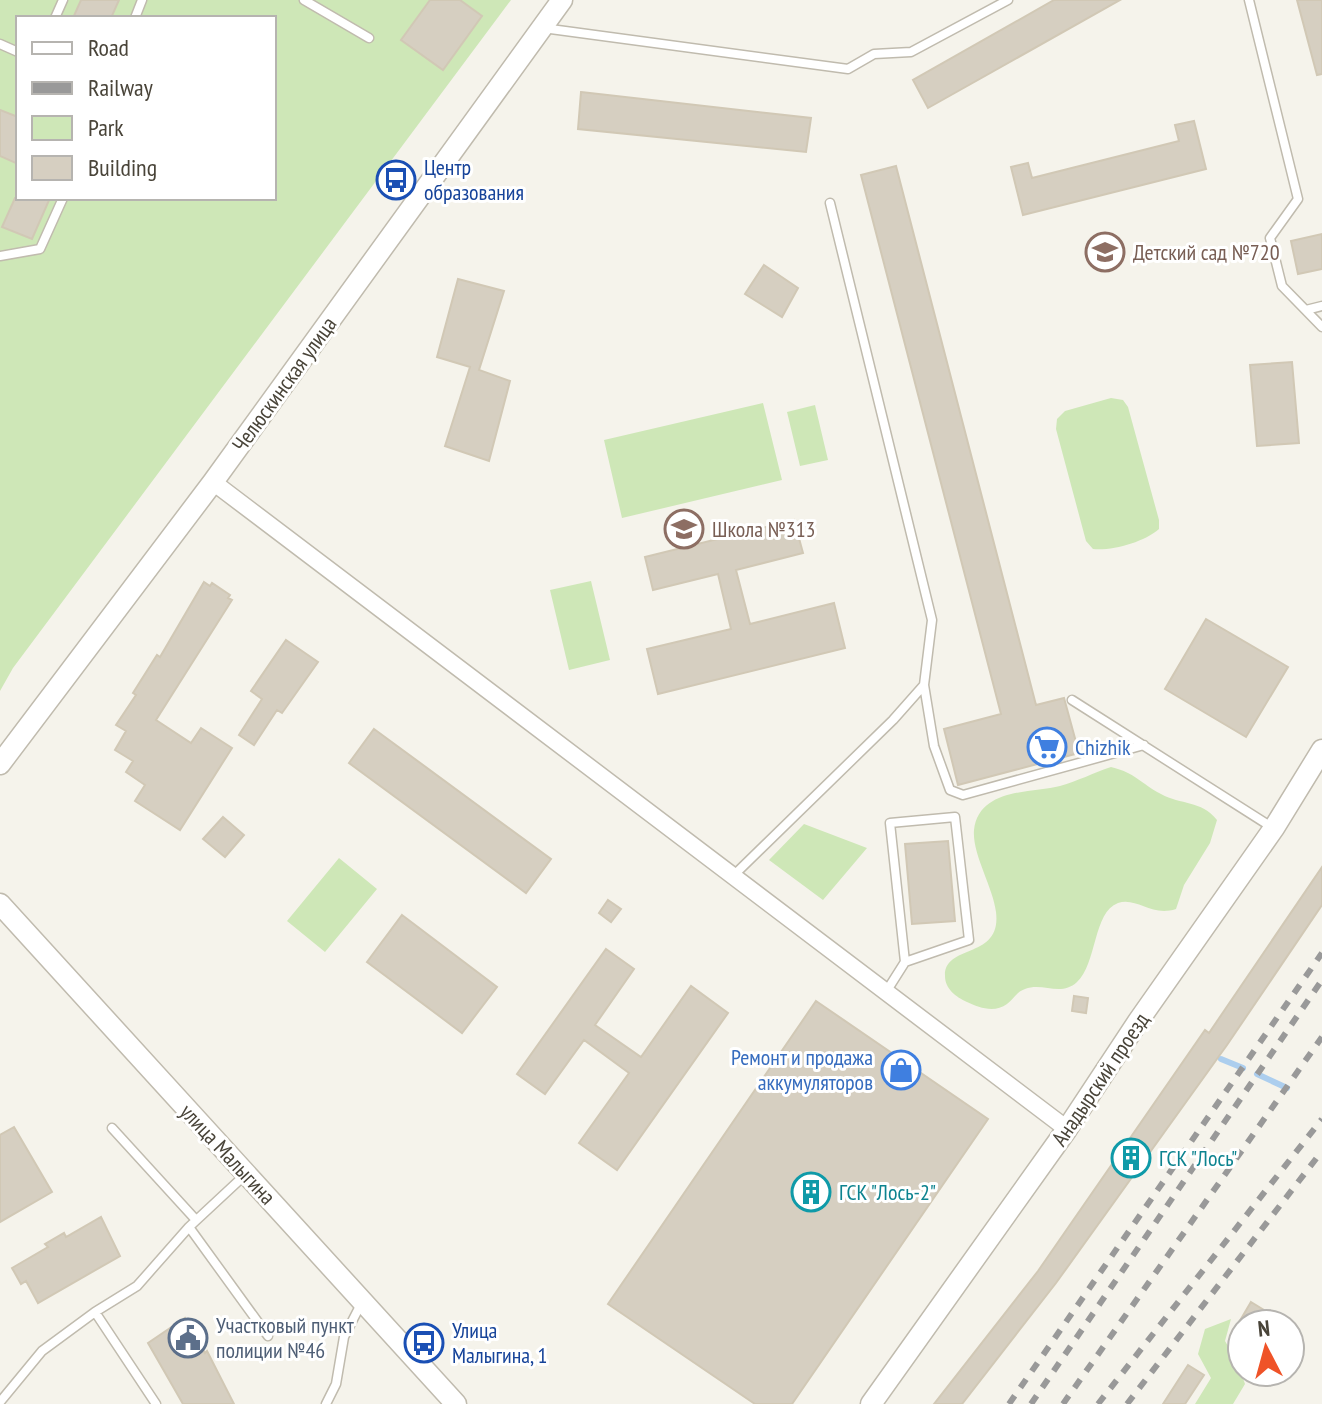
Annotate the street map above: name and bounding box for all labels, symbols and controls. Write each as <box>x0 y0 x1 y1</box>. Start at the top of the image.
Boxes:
legend <box>16 16 276 200</box>
text: Road <box>88 32 129 63</box>
text: Railway <box>88 72 153 103</box>
text: Park <box>88 112 124 143</box>
text: Building <box>88 152 157 183</box>
place label: Центр образования <box>424 153 524 206</box>
bus stop icon: Центр образования <box>375 159 417 201</box>
school or university icon: Детский сад №720 <box>1084 231 1126 273</box>
place label: Детский сад №720 <box>1133 238 1280 266</box>
street label: Челюскинская улица <box>226 311 342 457</box>
school or university icon: Школа №313 <box>663 508 705 550</box>
place label: Школа №313 <box>712 515 816 543</box>
supermarket icon: Chizhik <box>1026 726 1068 768</box>
place label: Chizhik <box>1075 733 1131 761</box>
street label: Анадырский проезд <box>1045 1007 1155 1151</box>
place label: Ремонт и продажа аккумуляторов <box>731 1043 873 1096</box>
shop icon: Ремонт и продажа аккумуляторов <box>880 1049 922 1091</box>
street label: улица Малыгина <box>174 1098 282 1210</box>
building icon: ГСК "Лось" <box>1110 1137 1152 1179</box>
place label: ГСК "Лось" <box>1159 1144 1237 1172</box>
building icon: ГСК "Лось-2" <box>790 1171 832 1213</box>
place label: ГСК "Лось-2" <box>839 1178 936 1206</box>
north arrow <box>1226 1308 1306 1388</box>
place label: Участковый пункт полиции №46 <box>216 1311 355 1364</box>
text: N <box>1257 1314 1271 1343</box>
place label: Улица Малыгина, 1 <box>452 1316 547 1369</box>
public building icon: Участковый пункт полиции №46 <box>167 1317 209 1359</box>
bus stop icon: Улица Малыгина, 1 <box>403 1322 445 1364</box>

